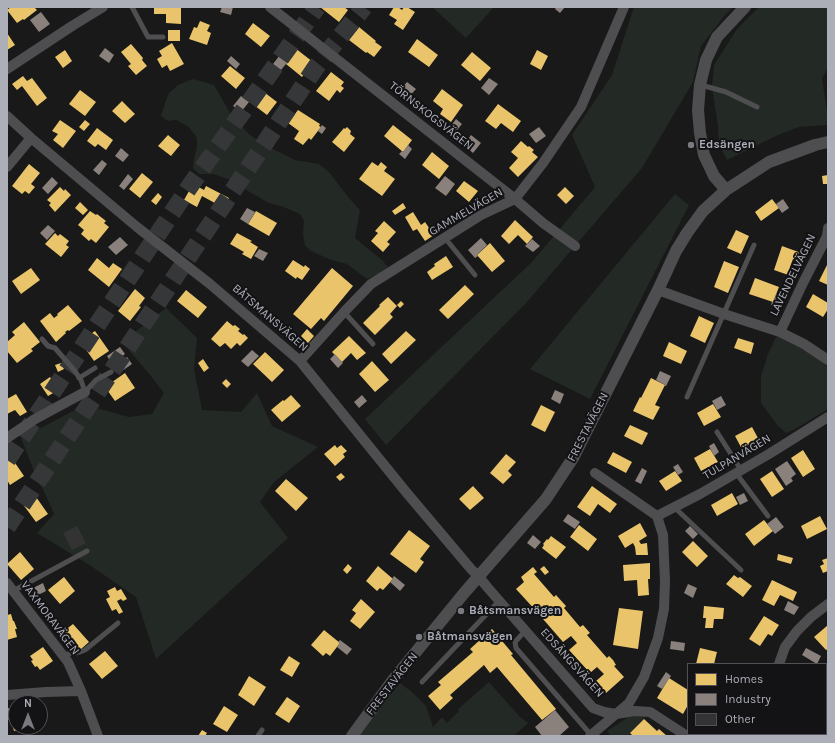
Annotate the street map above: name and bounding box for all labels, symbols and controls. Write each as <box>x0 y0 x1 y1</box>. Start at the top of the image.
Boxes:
street label: TÖRNSKOGSVÄGEN <box>386 79 476 153</box>
place label: Edsängen <box>699 138 755 152</box>
marker: Edsängen <box>686 140 696 150</box>
street label: GAMMELVÄGEN <box>427 185 505 239</box>
street label: LAVENDELVÄGEN <box>767 232 819 318</box>
street label: BÅTSMANSVÄGEN <box>229 281 311 355</box>
street label: FRESTAVÄGEN <box>564 390 612 464</box>
street label: TULPANVÄGEN <box>700 431 774 483</box>
street label: VAXMORAVÄGEN <box>18 578 82 658</box>
place label: Båtsmansvägen <box>469 604 561 618</box>
marker: Båtsmansvägen <box>456 606 466 616</box>
street label: EDSÄNGSVÄGEN <box>537 626 607 700</box>
place label: Båtmansvägen <box>427 630 513 644</box>
marker: Båtmansvägen <box>414 632 424 642</box>
street label: FRESTAVÄGEN <box>363 650 421 718</box>
legend <box>687 663 827 735</box>
text: Homes <box>725 672 763 686</box>
text: Industry <box>725 692 771 706</box>
north arrow <box>8 695 48 735</box>
text: N <box>24 697 32 710</box>
text: Other <box>725 712 755 726</box>

